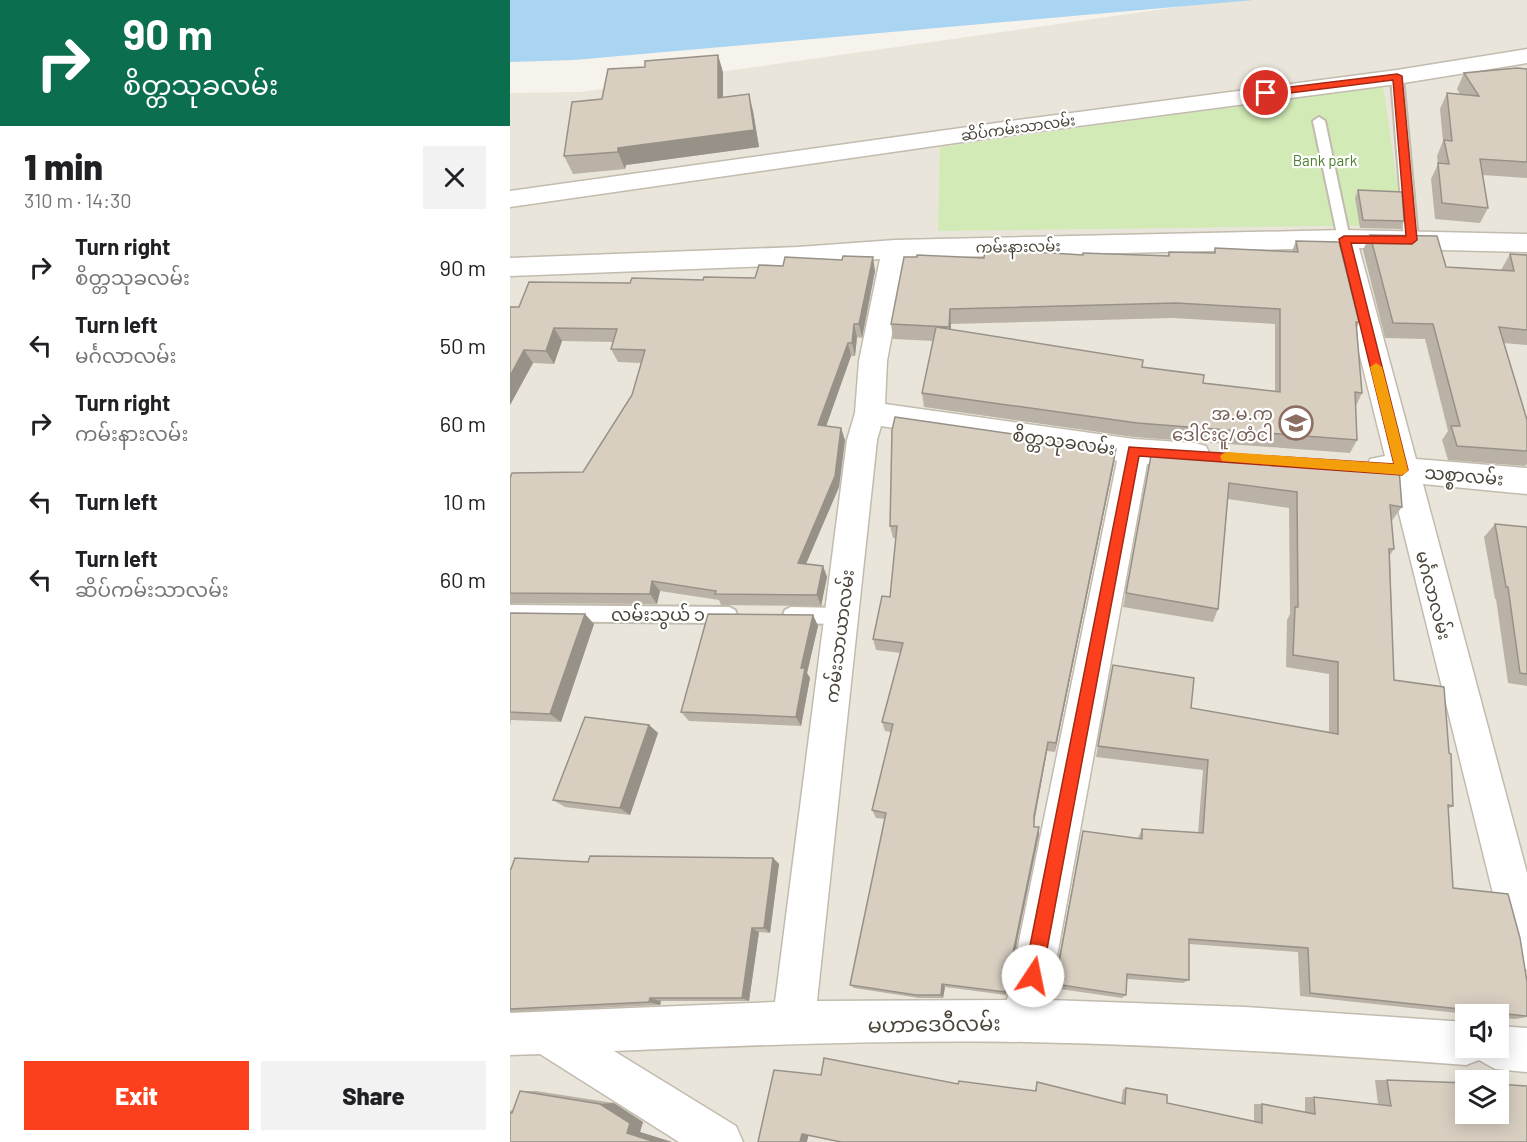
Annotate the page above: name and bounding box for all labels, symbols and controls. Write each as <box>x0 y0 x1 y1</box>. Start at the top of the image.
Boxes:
text: 90 m <box>123 8 213 58</box>
icon: right <box>24 24 102 102</box>
pin <box>1240 67 1291 118</box>
text: စိတ္တသုခလမ်း <box>123 68 278 100</box>
icon: arrive <box>1249 76 1282 109</box>
street label: ဆိပ်ကမ်းသာလမ်း <box>960 110 1076 144</box>
text: 1 min <box>24 144 103 187</box>
button: close <box>423 146 486 209</box>
park label: Bank park <box>1293 151 1358 169</box>
text: 310 m · 14:30 <box>24 188 132 212</box>
text: Turn right <box>75 233 170 259</box>
street label: ကမ်းနားလမ်း <box>975 236 1061 260</box>
icon: right <box>24 251 57 284</box>
text: 90 m <box>440 254 486 280</box>
text: စိတ္တသုခလမ်း <box>75 265 190 289</box>
text: Turn left <box>75 311 158 337</box>
icon: left <box>24 329 57 362</box>
text: 50 m <box>440 332 486 358</box>
text: မင်္ဂလာလမ်း <box>75 343 176 367</box>
text: Turn right <box>75 389 170 415</box>
place label: အ.မ.က ဒေါင်းငူ/တံငါ <box>1172 402 1273 450</box>
school or university icon: အ.မ.က ဒေါင်းငူ/တံငါ <box>1278 405 1314 441</box>
icon: right <box>24 407 57 440</box>
text: 60 m <box>440 410 486 436</box>
text: ကမ်းနားလမ်း <box>75 421 188 445</box>
street label: စိတ္တသုခလမ်း <box>1011 421 1117 464</box>
street label: သစ္စာလမ်း <box>1423 460 1505 495</box>
icon: left <box>24 485 57 518</box>
text: Turn left <box>75 488 158 514</box>
text: 10 m <box>443 488 486 514</box>
text: Turn left <box>75 545 158 571</box>
street label: မင်္ဂလာလမ်း <box>1412 548 1457 642</box>
icon: left <box>24 563 57 596</box>
text: 60 m <box>440 566 486 592</box>
street label: ကမ်းသာယာလမ်း <box>819 568 858 704</box>
text: ဆိပ်ကမ်းသာလမ်း <box>75 577 229 601</box>
street label: လမ်းသွယ် ၁ <box>611 602 705 630</box>
position arrow <box>1001 944 1065 1008</box>
map controls <box>1455 1004 1509 1124</box>
button: sound <box>1455 1004 1509 1058</box>
street label: မဟာဒေဝီလမ်း <box>867 1007 1001 1037</box>
button: Exit <box>24 1061 249 1130</box>
button: Share <box>261 1061 486 1130</box>
button: layers <box>1455 1070 1509 1124</box>

